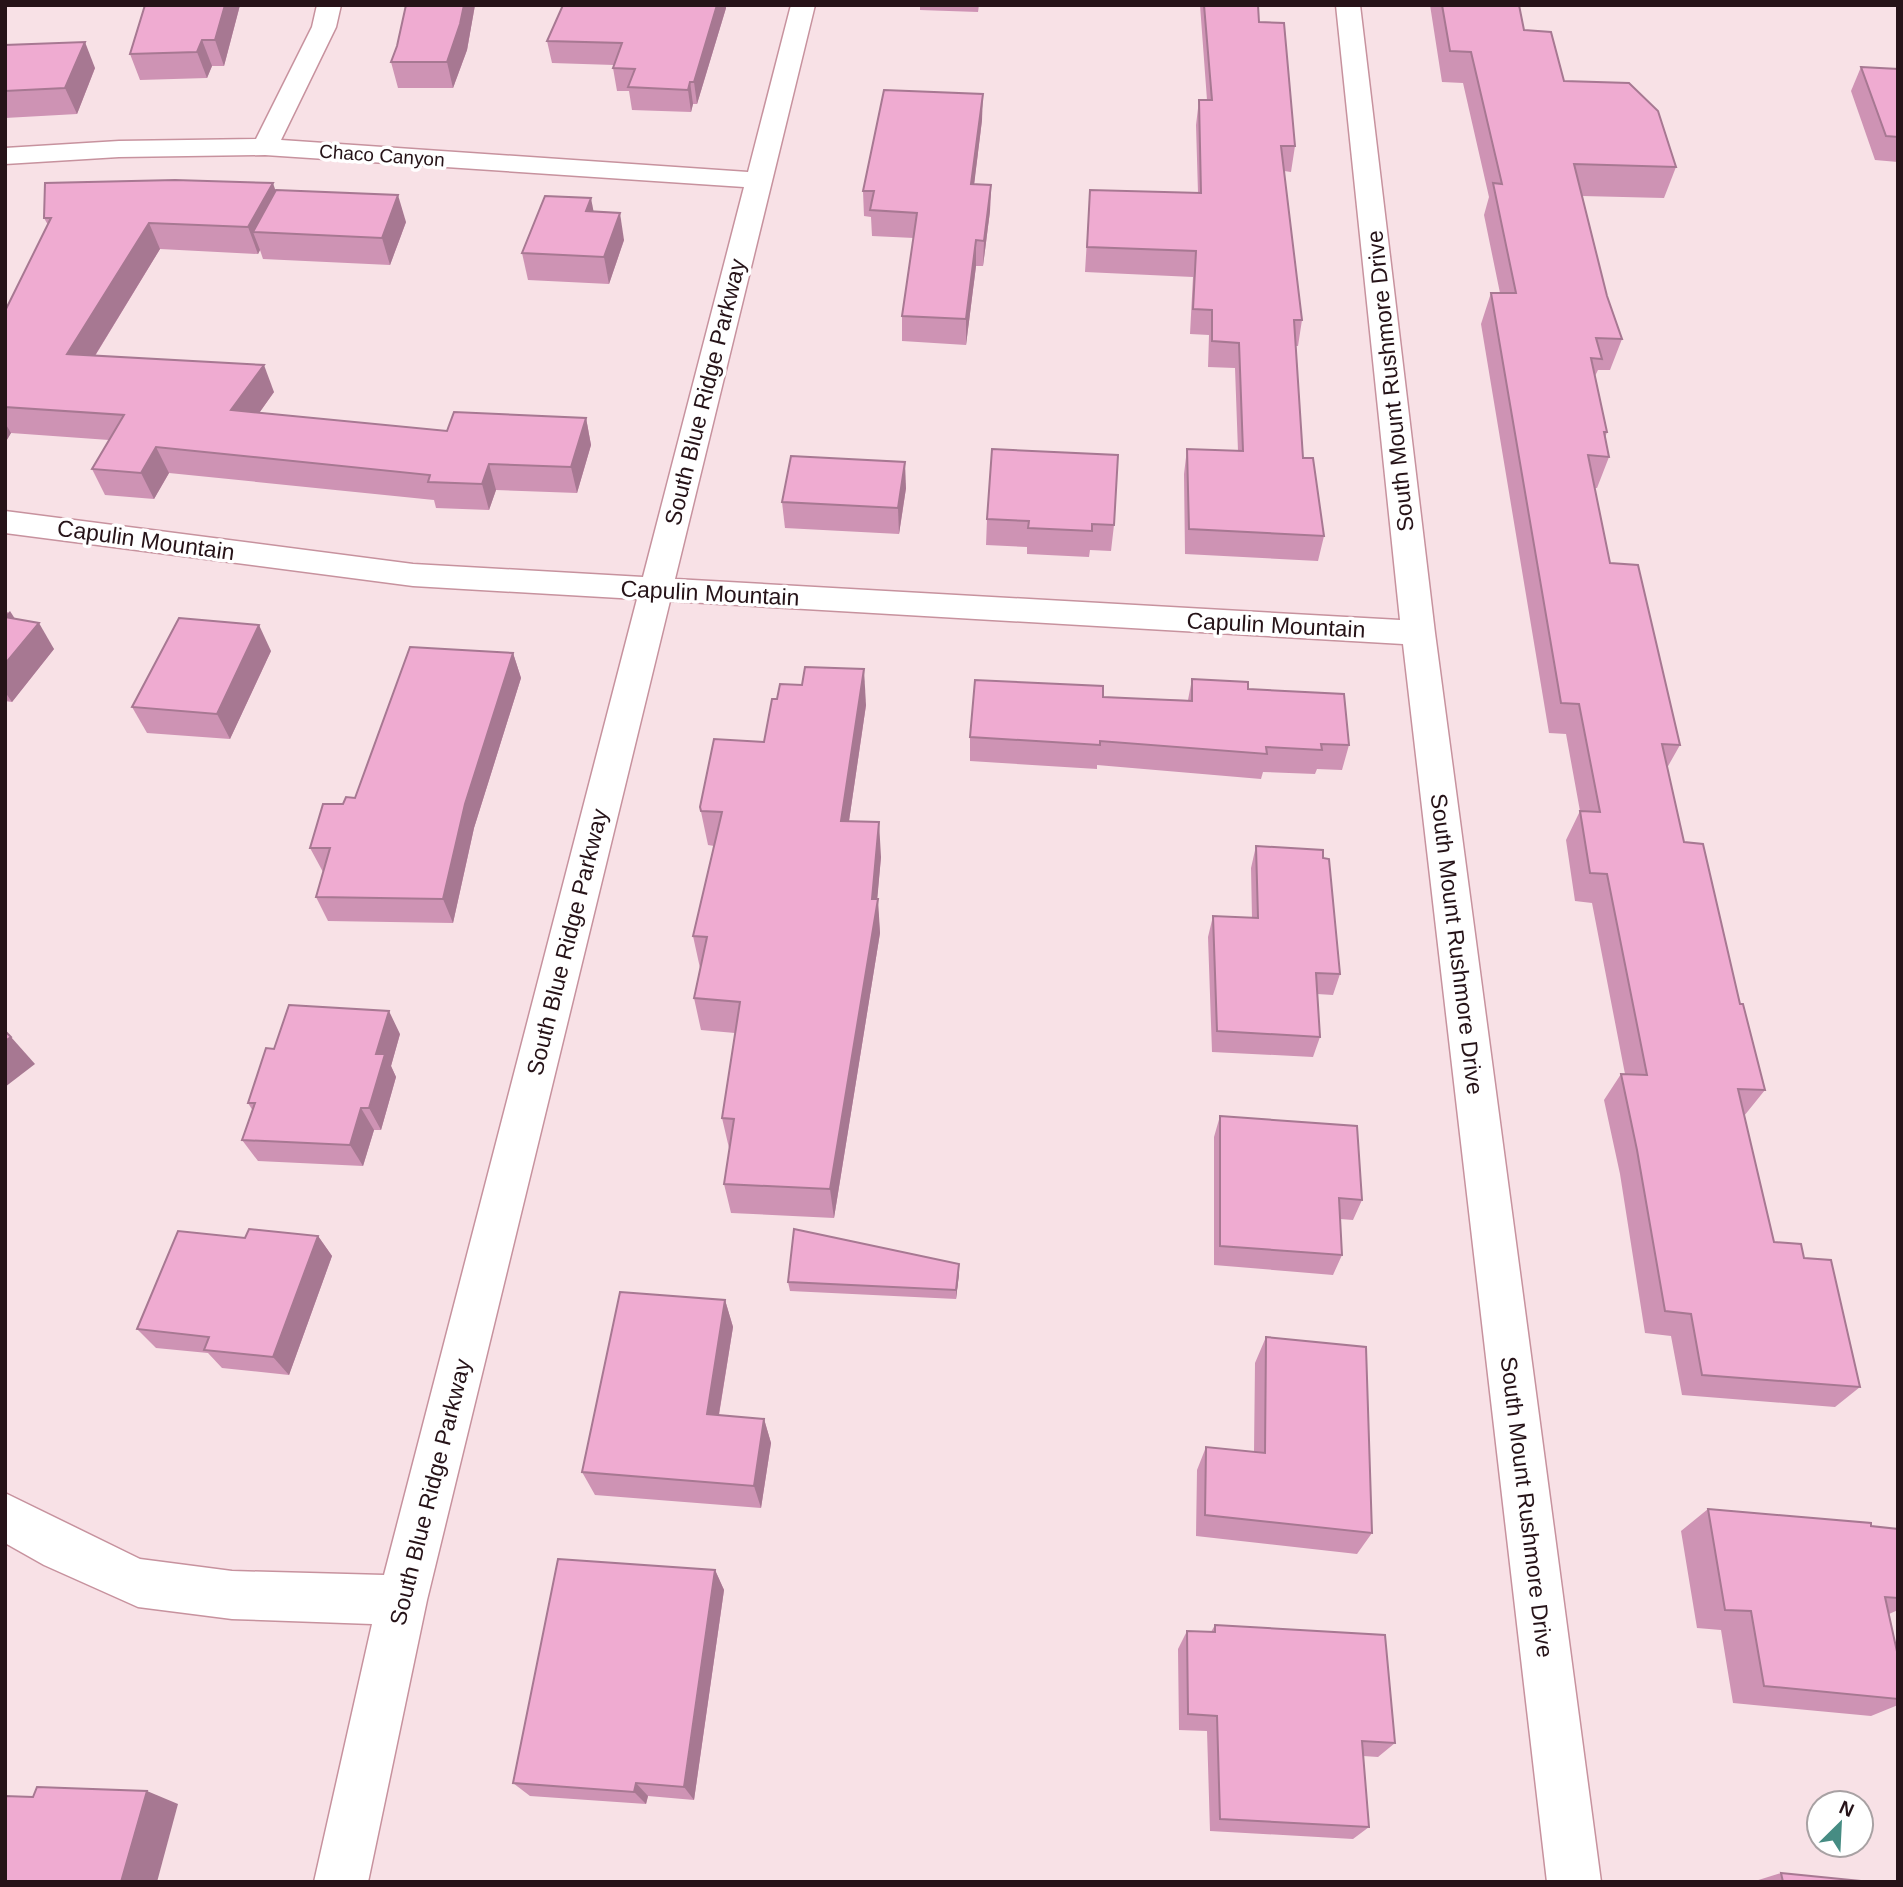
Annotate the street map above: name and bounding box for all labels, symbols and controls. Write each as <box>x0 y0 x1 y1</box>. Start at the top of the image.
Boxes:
street label: Chaco Canyon <box>319 141 445 170</box>
street label: South Mount Rushmore Drive <box>1361 229 1419 533</box>
street label: South Blue Ridge Parkway <box>659 256 751 528</box>
street label: Capulin Mountain <box>56 515 236 565</box>
street label: Capulin Mountain <box>620 575 800 611</box>
street label: Capulin Mountain <box>1186 607 1366 643</box>
street label: South Mount Rushmore Drive <box>1426 792 1488 1096</box>
street label: South Blue Ridge Parkway <box>521 806 613 1078</box>
street label: South Mount Rushmore Drive <box>1496 1355 1558 1659</box>
street label: South Blue Ridge Parkway <box>384 1356 476 1628</box>
north arrow <box>1805 1789 1875 1859</box>
text: N <box>1836 1797 1857 1821</box>

